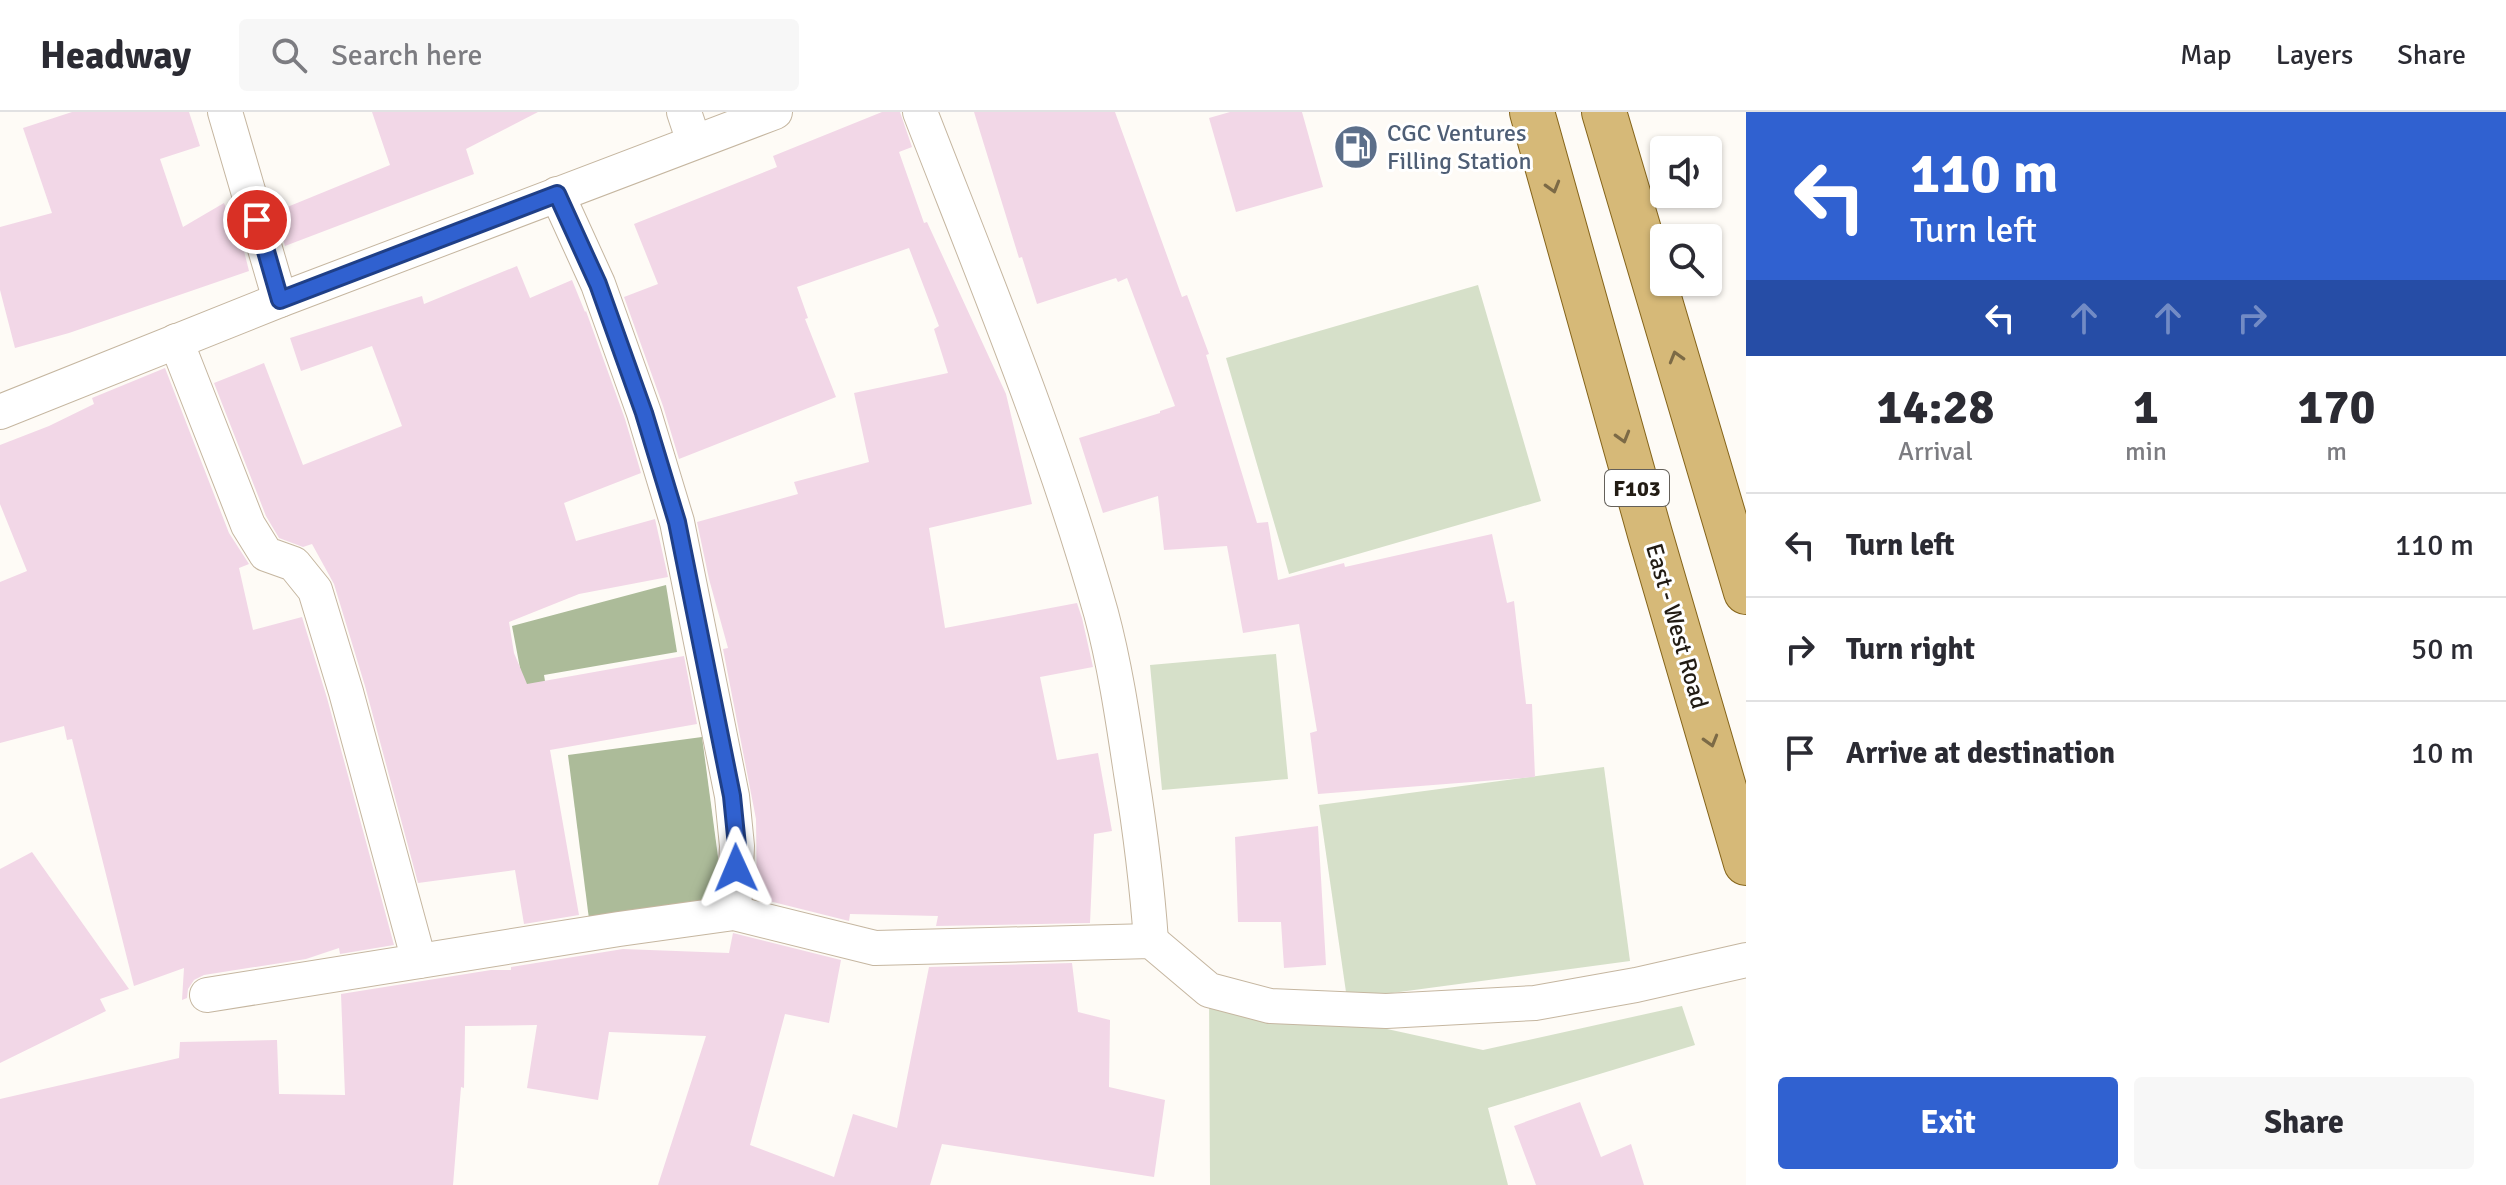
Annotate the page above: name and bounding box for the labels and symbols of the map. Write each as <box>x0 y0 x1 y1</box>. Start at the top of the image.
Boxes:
place label: CGC Ventures Filling Station <box>1387 118 1532 176</box>
fuel station icon: CGC Ventures Filling Station <box>1332 123 1380 171</box>
one-way arrow <box>1544 180 1560 194</box>
pin <box>223 186 291 254</box>
one-way arrow <box>1669 350 1685 364</box>
one-way arrow <box>1614 430 1630 444</box>
road number: F103 <box>1605 470 1669 506</box>
street label: East - West Road <box>1639 540 1715 712</box>
one-way arrow <box>1701 734 1718 748</box>
position arrow <box>694 826 778 910</box>

